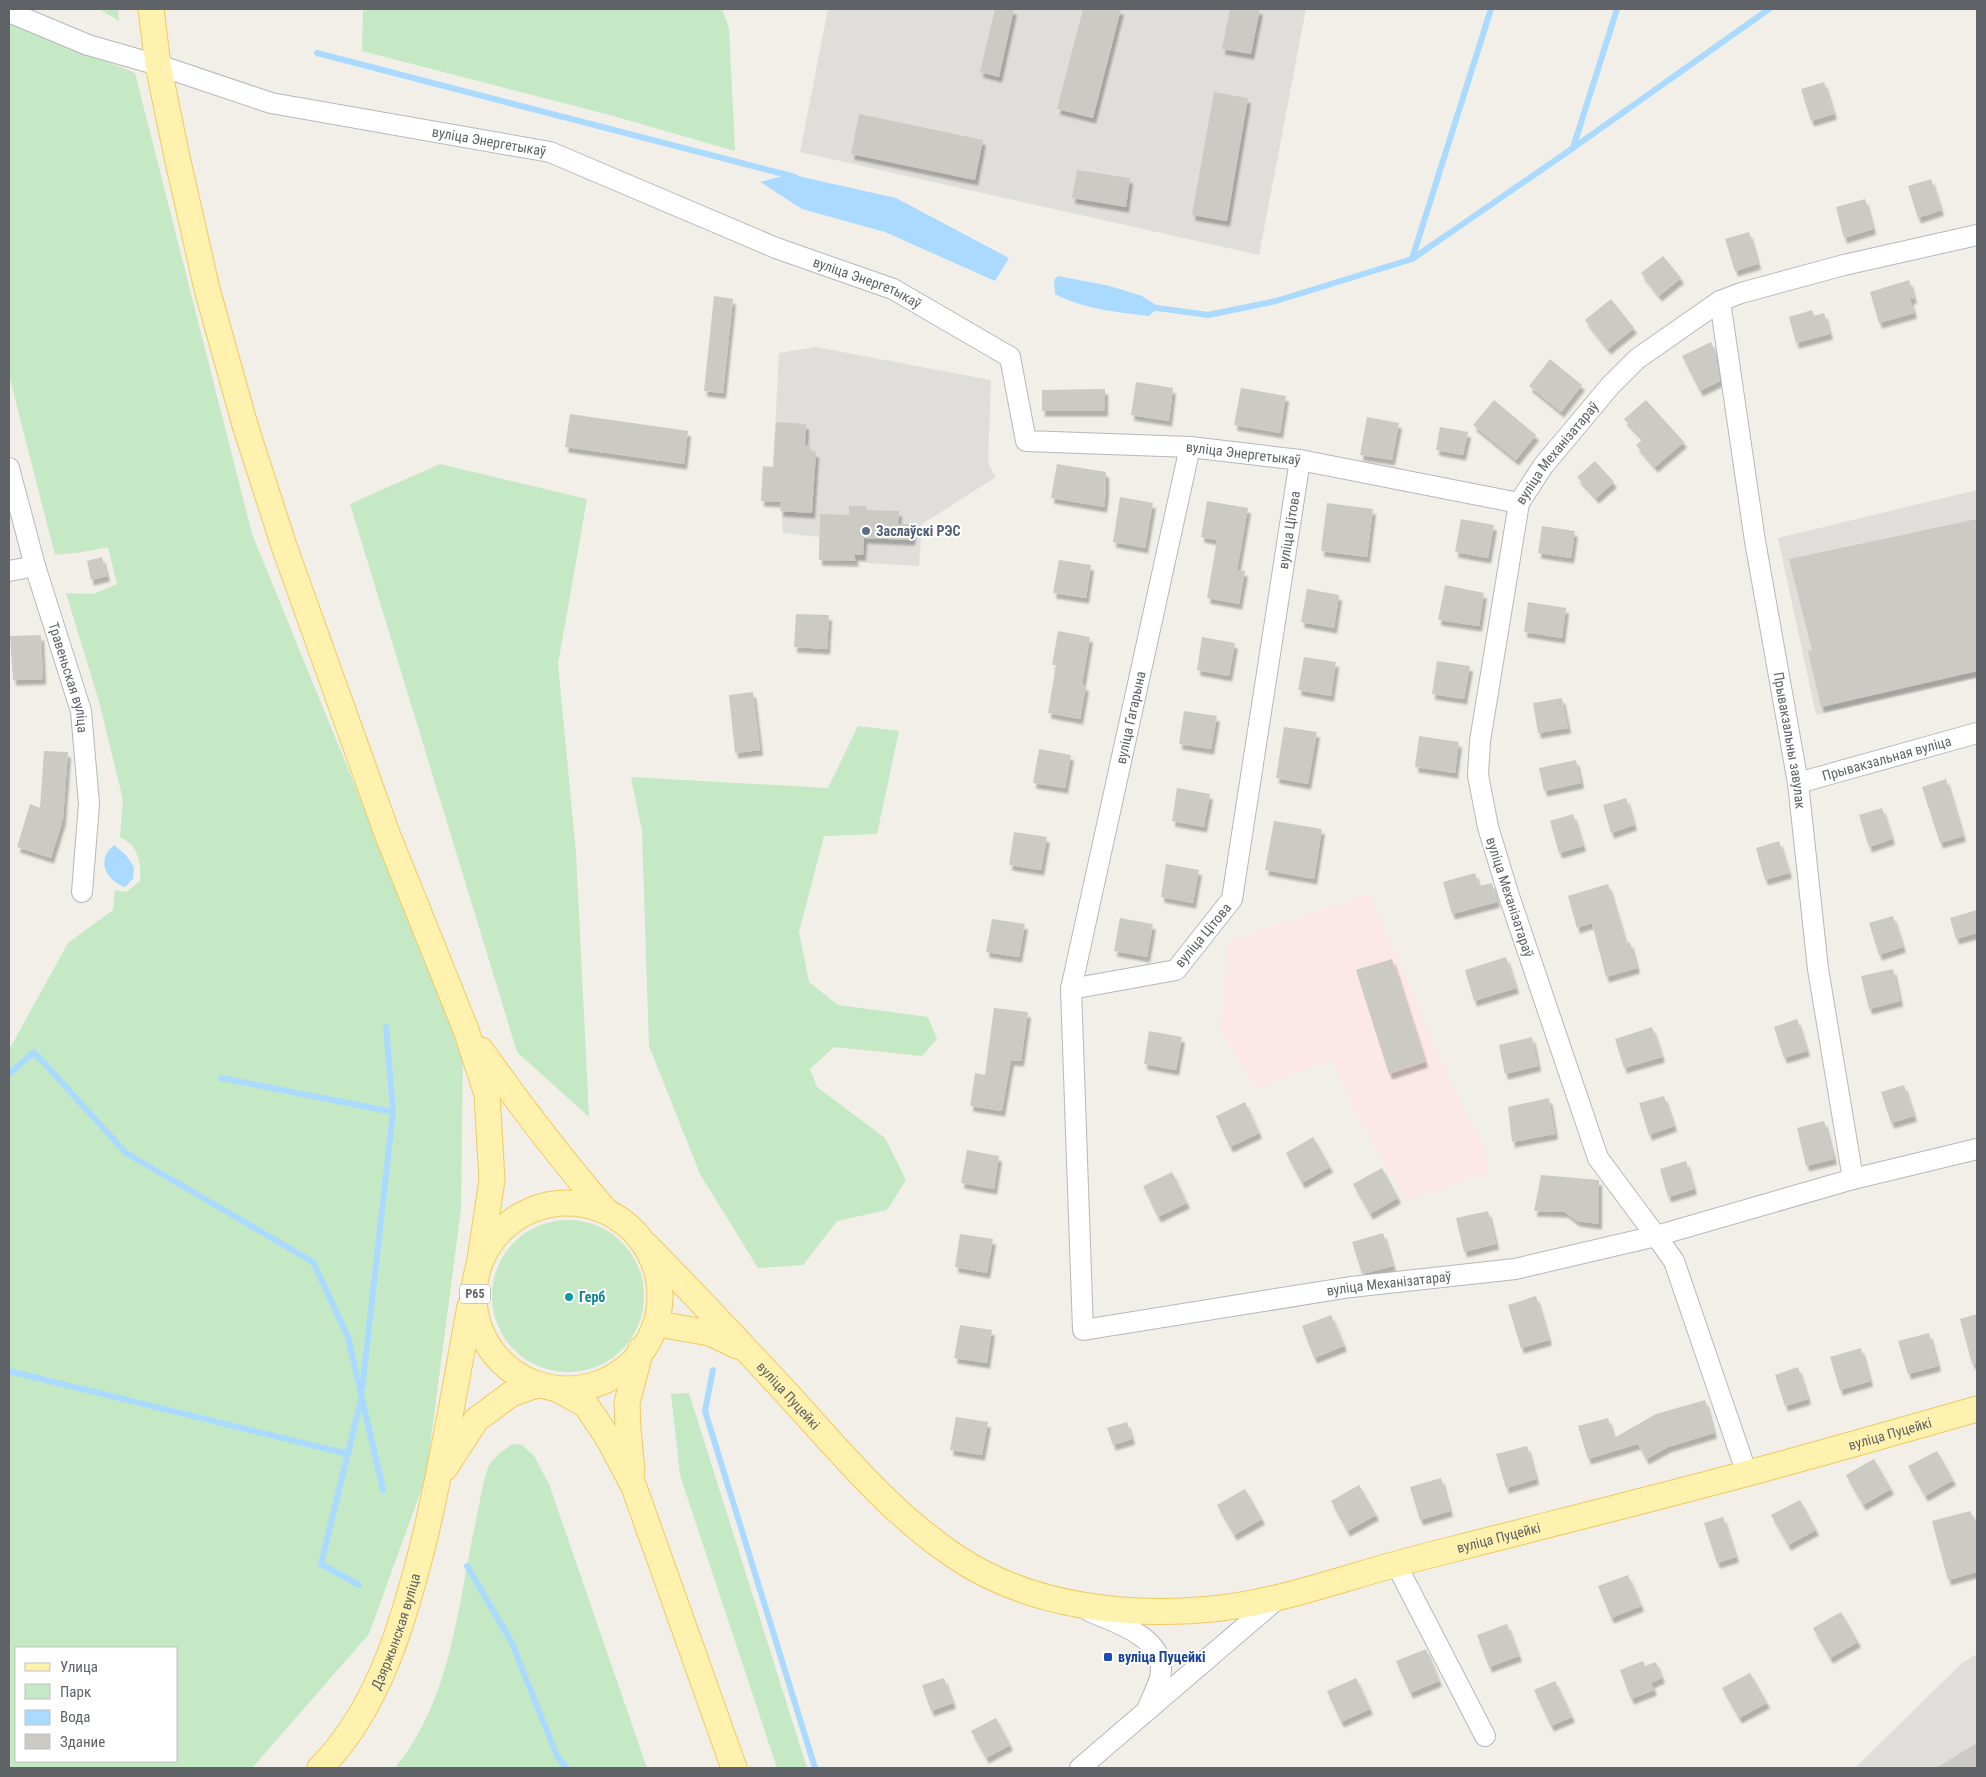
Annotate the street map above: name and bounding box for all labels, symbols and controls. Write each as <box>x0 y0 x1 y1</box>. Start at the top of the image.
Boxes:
street label: вуліца Энергетыкаў <box>431 123 547 159</box>
street label: вуліца Энергетыкаў <box>811 254 924 312</box>
street label: вуліца Механізатараў <box>1512 398 1602 507</box>
street label: вуліца Энергетыкаў <box>1186 439 1302 468</box>
street label: вуліца Цітова <box>1275 490 1303 570</box>
place label: Заслаўскі РЭС <box>876 523 960 539</box>
marker: Заслаўскі РЭС <box>860 525 872 537</box>
street label: Травеньская вуліца <box>45 620 91 733</box>
street label: вуліца Гагарына <box>1113 670 1149 765</box>
street label: Прывакзальны завулак <box>1770 671 1809 810</box>
street label: Прывакзальная вуліца <box>1820 733 1953 784</box>
street label: вуліца Механізатараў <box>1483 835 1537 959</box>
street label: вуліца Цітова <box>1172 900 1234 970</box>
street label: вуліца Механізатараў <box>1325 1268 1452 1299</box>
road number: Р65 <box>460 1285 490 1304</box>
place label: Герб <box>579 1289 605 1305</box>
marker: Герб <box>563 1291 575 1303</box>
street label: вуліца Пуцейкі <box>754 1359 823 1433</box>
street label: вуліца Пуцейкі <box>1847 1414 1933 1453</box>
street label: вуліца Пуцейкі <box>1455 1519 1542 1556</box>
street label: Дзяржынская вуліца <box>368 1572 423 1692</box>
legend <box>15 1647 178 1762</box>
place label: вуліца Пуцейкі <box>1118 1649 1206 1665</box>
marker: вуліца Пуцейкі <box>1102 1651 1114 1663</box>
text: Улица <box>60 1658 98 1676</box>
text: Парк <box>60 1683 91 1701</box>
text: Вода <box>60 1708 90 1726</box>
text: Здание <box>60 1733 105 1751</box>

